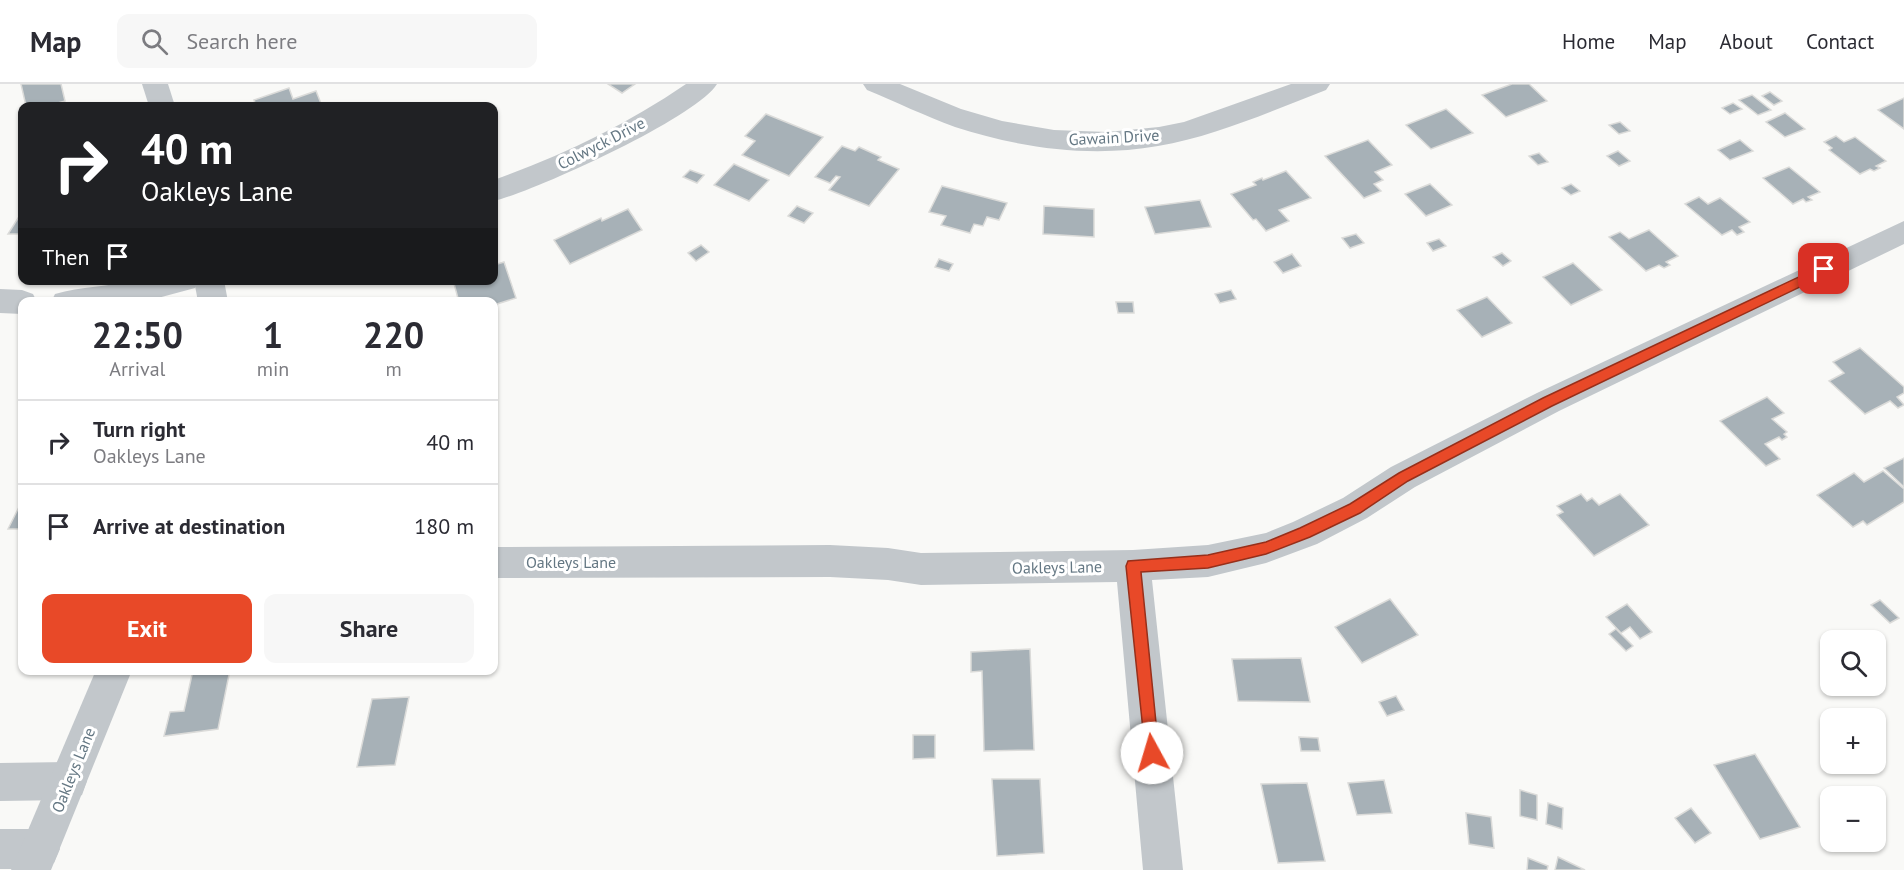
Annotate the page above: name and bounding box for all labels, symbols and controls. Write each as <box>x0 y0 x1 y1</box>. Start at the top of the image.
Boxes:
search box <box>117 14 537 68</box>
text: Map <box>30 23 81 60</box>
icon: search <box>138 25 171 58</box>
text: Search here <box>186 27 297 55</box>
text: Home <box>1562 28 1615 55</box>
text: Map <box>1648 28 1687 55</box>
text: About <box>1720 28 1773 55</box>
text: Contact <box>1806 28 1874 55</box>
street label: Colwyck Drive <box>554 112 648 174</box>
text: 40 m <box>141 121 233 176</box>
street label: Gawain Drive <box>1068 125 1160 149</box>
icon: right <box>42 126 120 204</box>
text: Oakleys Lane <box>141 174 293 208</box>
icon: arrive <box>101 240 134 273</box>
text: Then <box>42 243 89 271</box>
pin <box>1798 243 1849 294</box>
icon: arrive <box>1807 252 1840 285</box>
text: 22:50 <box>92 311 183 358</box>
text: 1 <box>263 311 283 358</box>
text: 220 <box>363 311 424 358</box>
text: Arrival <box>109 356 165 382</box>
text: min <box>257 356 289 382</box>
text: m <box>386 356 402 382</box>
text: Turn right <box>93 415 185 443</box>
icon: right <box>42 426 75 459</box>
text: 40 m <box>426 428 474 456</box>
text: Oakleys Lane <box>93 443 206 469</box>
icon: arrive <box>42 510 75 543</box>
text: Arrive at destination <box>93 512 285 540</box>
text: 180 m <box>414 512 474 540</box>
street label: Oakleys Lane <box>526 552 616 572</box>
street label: Oakleys Lane <box>1012 556 1102 578</box>
button: Exit <box>42 594 252 663</box>
button: Share <box>264 594 474 663</box>
map controls <box>1820 630 1886 852</box>
button: search <box>1820 630 1886 696</box>
button: + <box>1820 708 1886 774</box>
position arrow <box>1120 721 1184 785</box>
street label: Oakleys Lane <box>47 724 99 816</box>
button: − <box>1820 786 1886 852</box>

